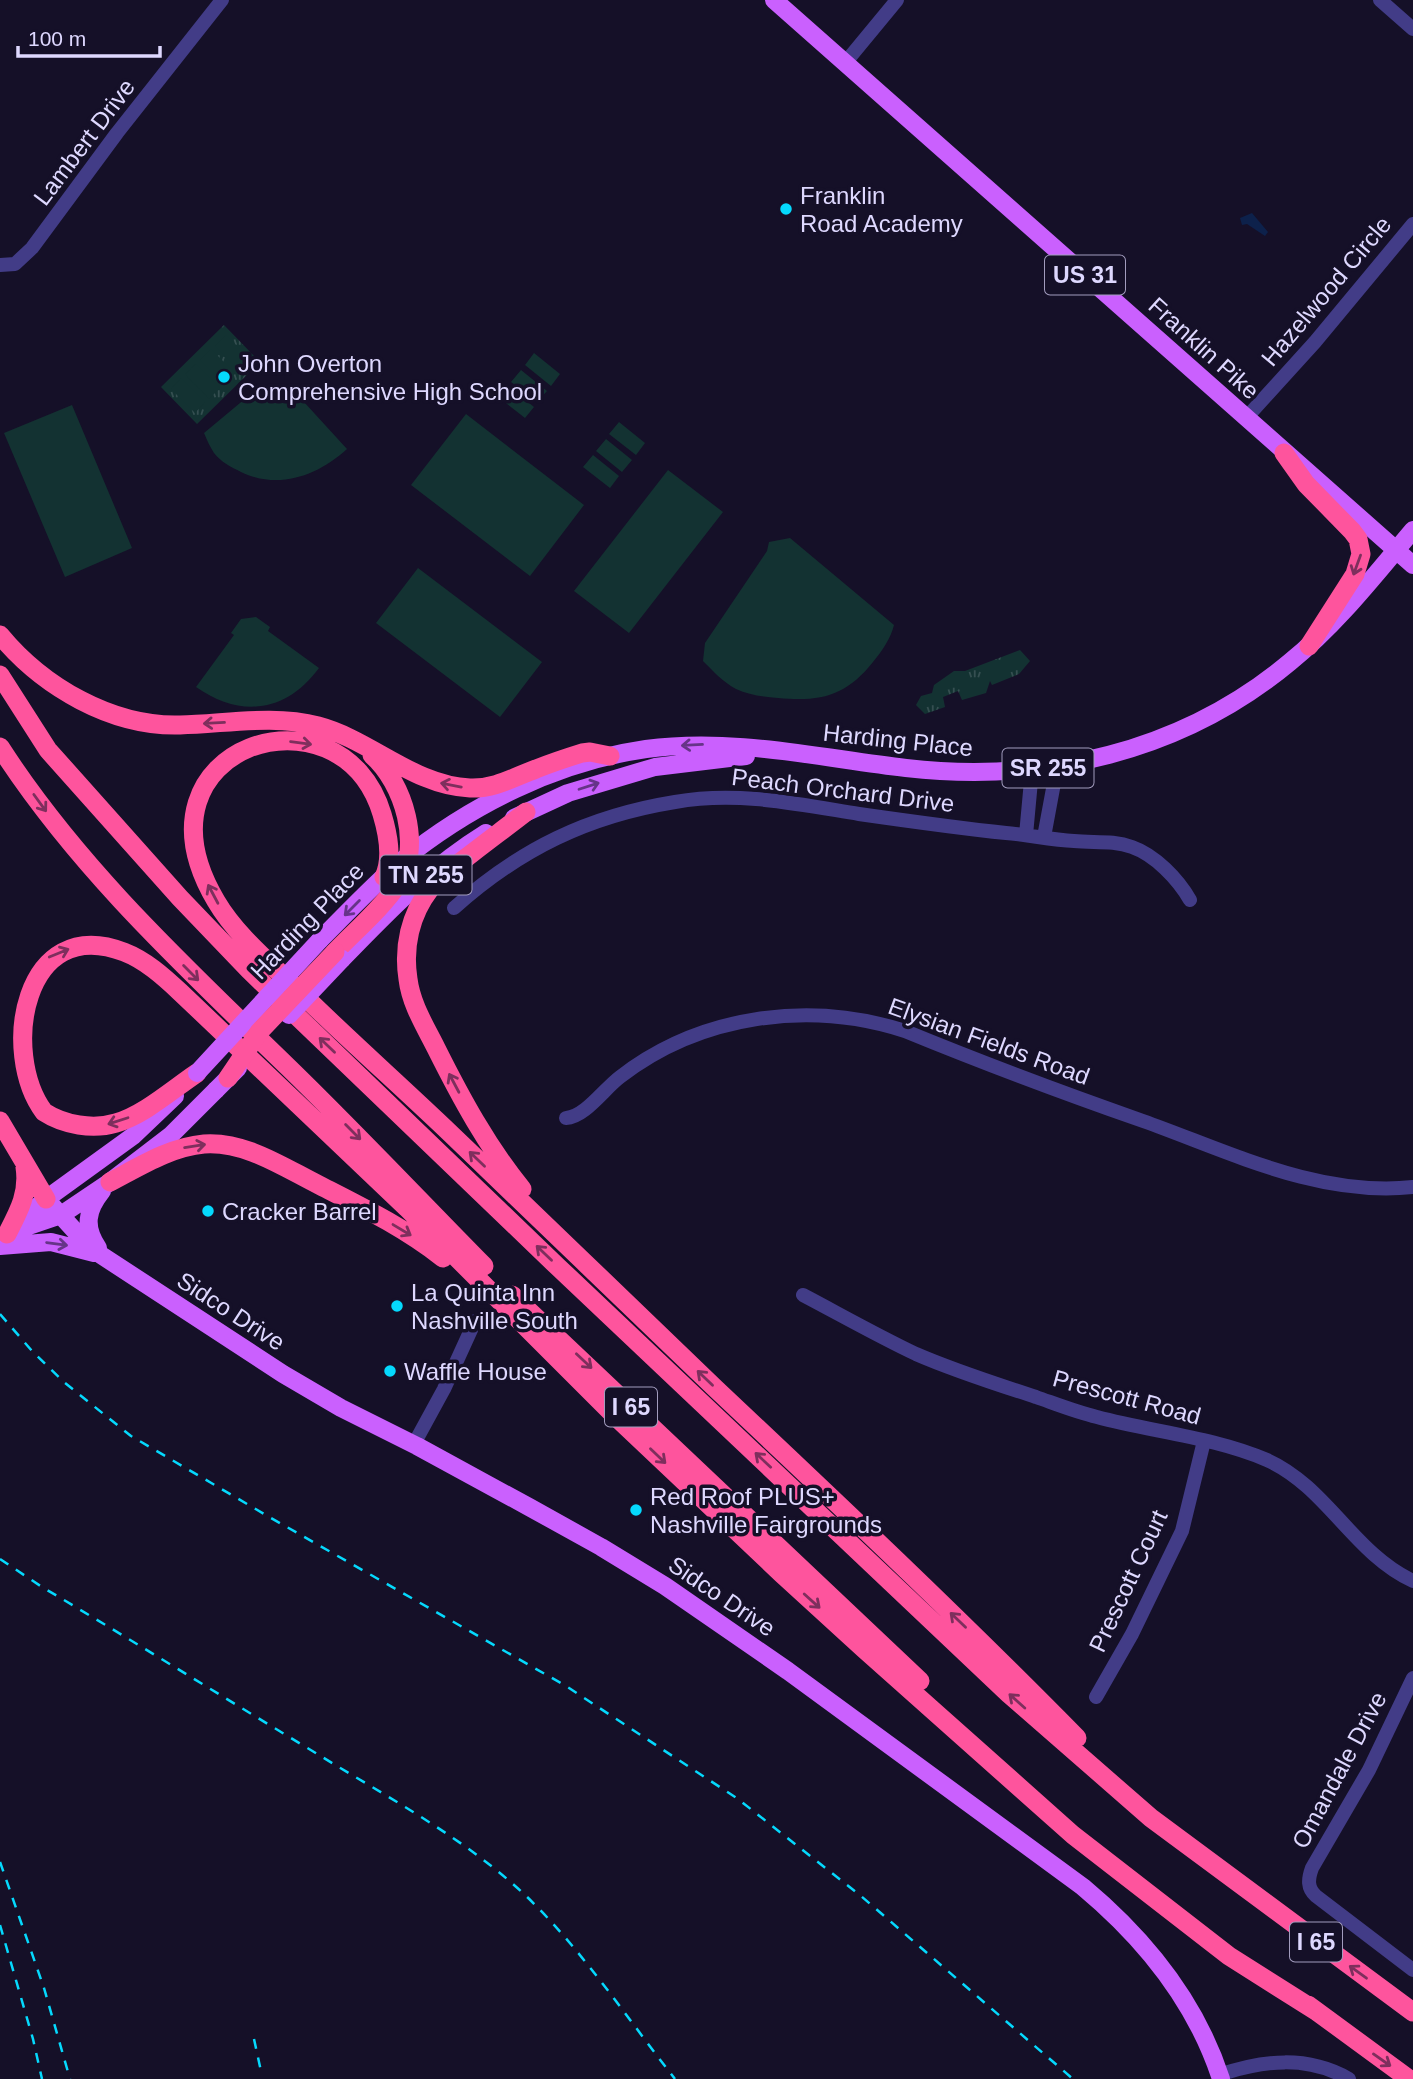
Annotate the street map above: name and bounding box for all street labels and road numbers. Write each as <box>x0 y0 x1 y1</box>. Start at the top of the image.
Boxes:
street label: Lambert Drive <box>28 74 140 210</box>
street label: Hazelwood Circle <box>1256 211 1396 371</box>
road number: US 31 <box>1045 256 1125 294</box>
street label: Franklin Pike <box>1143 292 1265 404</box>
street label: Harding Place <box>822 719 974 761</box>
road number: SR 255 <box>1002 748 1094 788</box>
street label: Peach Orchard Drive <box>730 763 956 817</box>
road number: TN 255 <box>380 856 472 894</box>
street label: Harding Place <box>245 857 369 985</box>
street label: Elysian Fields Road <box>885 992 1093 1090</box>
street label: Sidco Drive <box>172 1266 290 1356</box>
street label: Prescott Road <box>1050 1364 1204 1430</box>
road number: I 65 <box>605 1388 657 1426</box>
street label: Prescott Court <box>1083 1505 1173 1656</box>
street label: Sidco Drive <box>664 1550 780 1642</box>
street label: Omandale Drive <box>1286 1687 1392 1853</box>
road number: I 65 <box>1290 1923 1342 1962</box>

